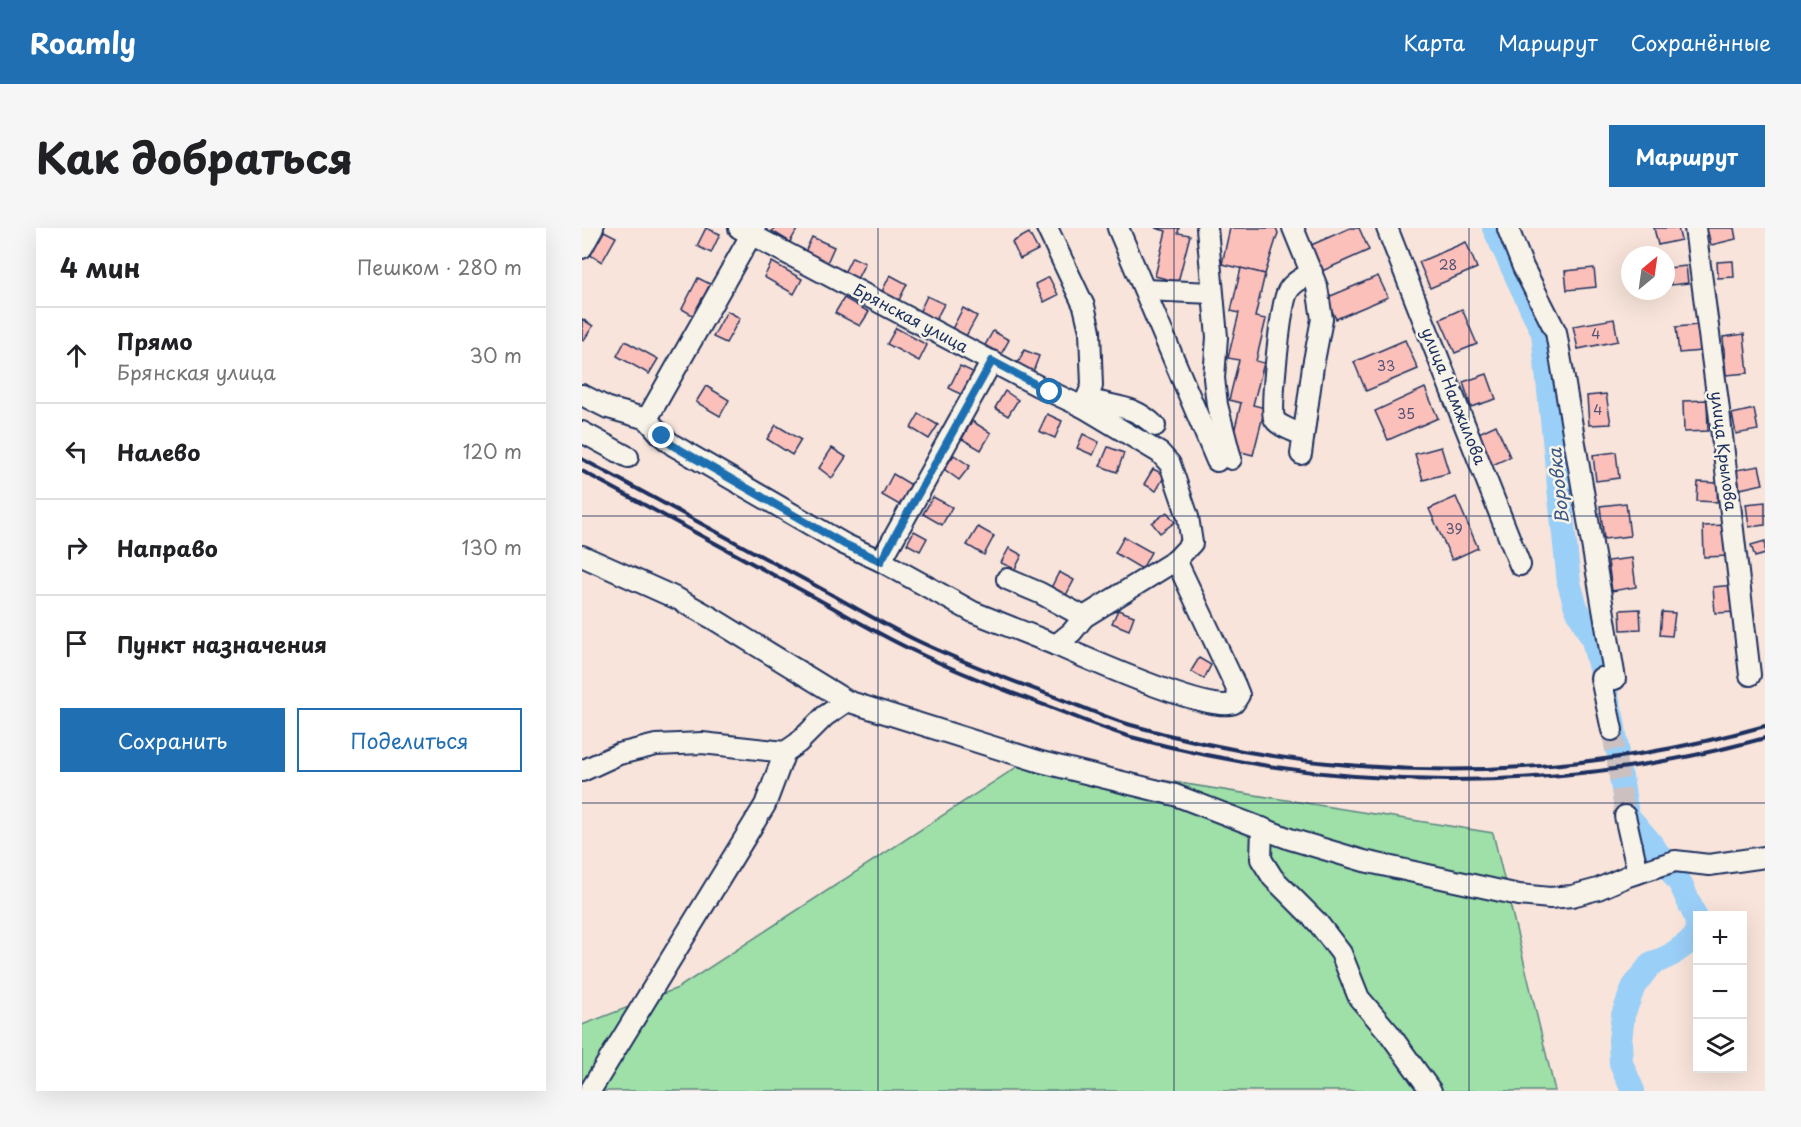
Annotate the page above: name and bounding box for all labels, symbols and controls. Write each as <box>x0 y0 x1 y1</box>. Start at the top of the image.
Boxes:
text: Roamly <box>30 21 136 64</box>
text: Карта <box>1404 26 1465 58</box>
text: Маршрут <box>1498 26 1598 58</box>
text: Сохранённые <box>1631 26 1771 58</box>
text: Как добраться <box>36 125 353 188</box>
button: Маршрут <box>1609 125 1765 187</box>
north arrow <box>1621 246 1675 300</box>
text: 4 мин <box>60 248 141 287</box>
text: Пешком · 280 m <box>357 252 522 282</box>
house number: 28 <box>1439 254 1457 275</box>
street label: Брянская улица <box>850 277 973 358</box>
street label: улица Намжилова <box>1416 323 1493 468</box>
house number: 4 <box>1591 323 1601 344</box>
text: Прямо <box>117 324 192 357</box>
icon: ahead <box>60 339 93 372</box>
text: 30 m <box>469 340 522 370</box>
house number: 33 <box>1377 355 1395 376</box>
text: Брянская улица <box>117 357 276 387</box>
route start <box>1036 378 1062 404</box>
street label: улица Крылова <box>1706 390 1744 512</box>
house number: 4 <box>1593 399 1603 420</box>
house number: 35 <box>1397 403 1415 424</box>
route end <box>648 422 674 448</box>
icon: left <box>60 435 93 468</box>
text: Налево <box>117 435 200 468</box>
text: 120 m <box>463 436 522 466</box>
water label: Воровка <box>1540 446 1575 525</box>
house number: 39 <box>1445 518 1463 539</box>
icon: right <box>60 531 93 564</box>
text: Направо <box>117 531 218 564</box>
text: 130 m <box>462 532 522 562</box>
icon: arrive <box>60 627 93 660</box>
text: Пункт назначения <box>117 627 327 660</box>
button: Сохранить <box>60 708 285 772</box>
button: Поделиться <box>297 708 522 772</box>
map controls <box>1693 911 1747 1073</box>
button: + <box>1693 911 1747 965</box>
button: − <box>1693 965 1747 1019</box>
button: layers <box>1693 1019 1747 1073</box>

